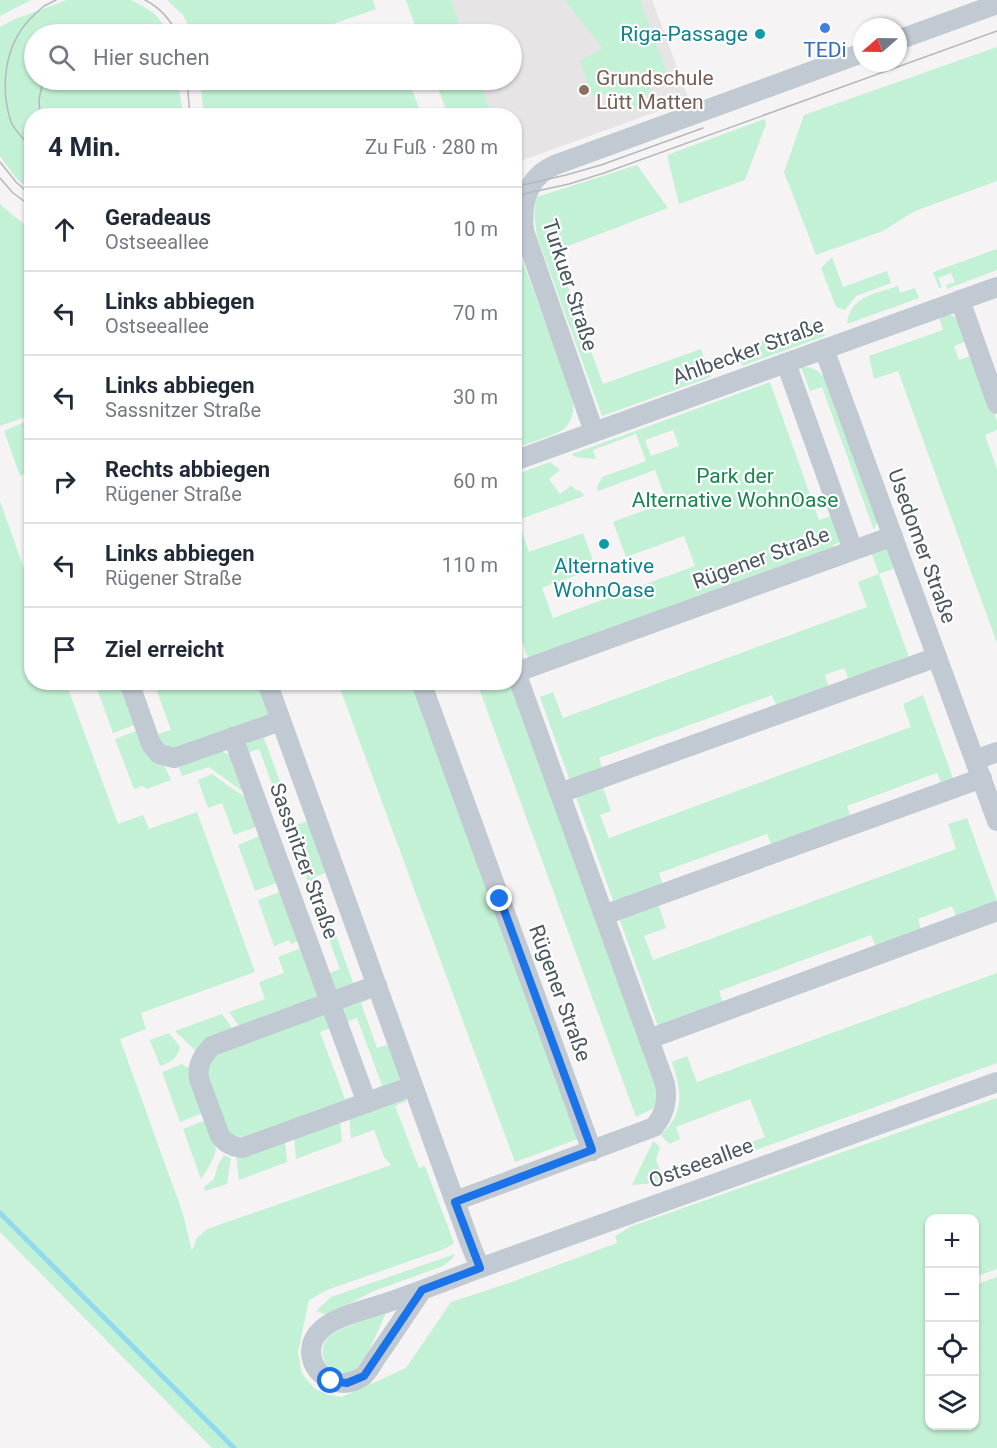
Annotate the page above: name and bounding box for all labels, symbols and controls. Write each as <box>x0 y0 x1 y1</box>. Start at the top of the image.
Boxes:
north arrow <box>853 18 907 72</box>
marker: TEDi <box>818 21 832 35</box>
place label: Riga-Passage <box>620 22 748 46</box>
search box <box>24 24 522 90</box>
marker: Riga-Passage <box>753 27 767 41</box>
place label: TEDi <box>803 38 847 62</box>
icon: search <box>45 41 78 74</box>
text: Hier suchen <box>93 45 210 70</box>
place label: Grundschule Lütt Matten <box>596 66 714 114</box>
marker: Grundschule Lütt Matten <box>577 83 591 97</box>
text: 4 Min. <box>48 132 121 162</box>
text: Zu Fuß · 280 m <box>365 135 498 159</box>
text: Geradeaus <box>105 205 211 230</box>
icon: ahead <box>48 213 81 246</box>
street label: Turkuer Straße <box>537 216 603 354</box>
text: 10 m <box>453 217 498 241</box>
text: Ostseeallee <box>105 230 209 254</box>
text: Links abbiegen <box>105 289 255 314</box>
icon: left <box>48 297 81 330</box>
text: 70 m <box>453 301 498 325</box>
street label: Ahlbecker Straße <box>669 312 827 390</box>
text: Ostseeallee <box>105 314 209 338</box>
text: Links abbiegen <box>105 373 255 398</box>
icon: left <box>48 381 81 414</box>
text: 30 m <box>453 385 498 409</box>
text: Sassnitzer Straße <box>105 398 261 422</box>
text: Rechts abbiegen <box>105 457 270 482</box>
park label: Park der Alternative WohnOase <box>632 464 838 512</box>
icon: right <box>48 465 81 498</box>
street label: Usedomer Straße <box>883 466 961 626</box>
text: 60 m <box>453 469 498 493</box>
text: Rügener Straße <box>105 482 242 506</box>
street label: Rügener Straße <box>689 522 833 594</box>
marker: Alternative WohnOase <box>597 537 611 551</box>
text: Links abbiegen <box>105 541 255 566</box>
icon: left <box>48 549 81 582</box>
text: 110 m <box>442 553 498 577</box>
place label: Alternative WohnOase <box>553 554 655 602</box>
text: Rügener Straße <box>105 566 242 590</box>
icon: arrive <box>48 633 81 666</box>
text: Ziel erreicht <box>105 637 224 662</box>
street label: Sassnitzer Straße <box>265 780 343 942</box>
route end <box>486 885 512 911</box>
street label: Rügener Straße <box>524 921 596 1065</box>
street label: Ostseeallee <box>646 1133 756 1193</box>
map controls <box>925 1214 979 1430</box>
button: + <box>925 1214 979 1268</box>
button: − <box>925 1268 979 1322</box>
button: locate <box>925 1322 979 1376</box>
route start <box>317 1367 343 1393</box>
button: layers <box>925 1376 979 1430</box>

